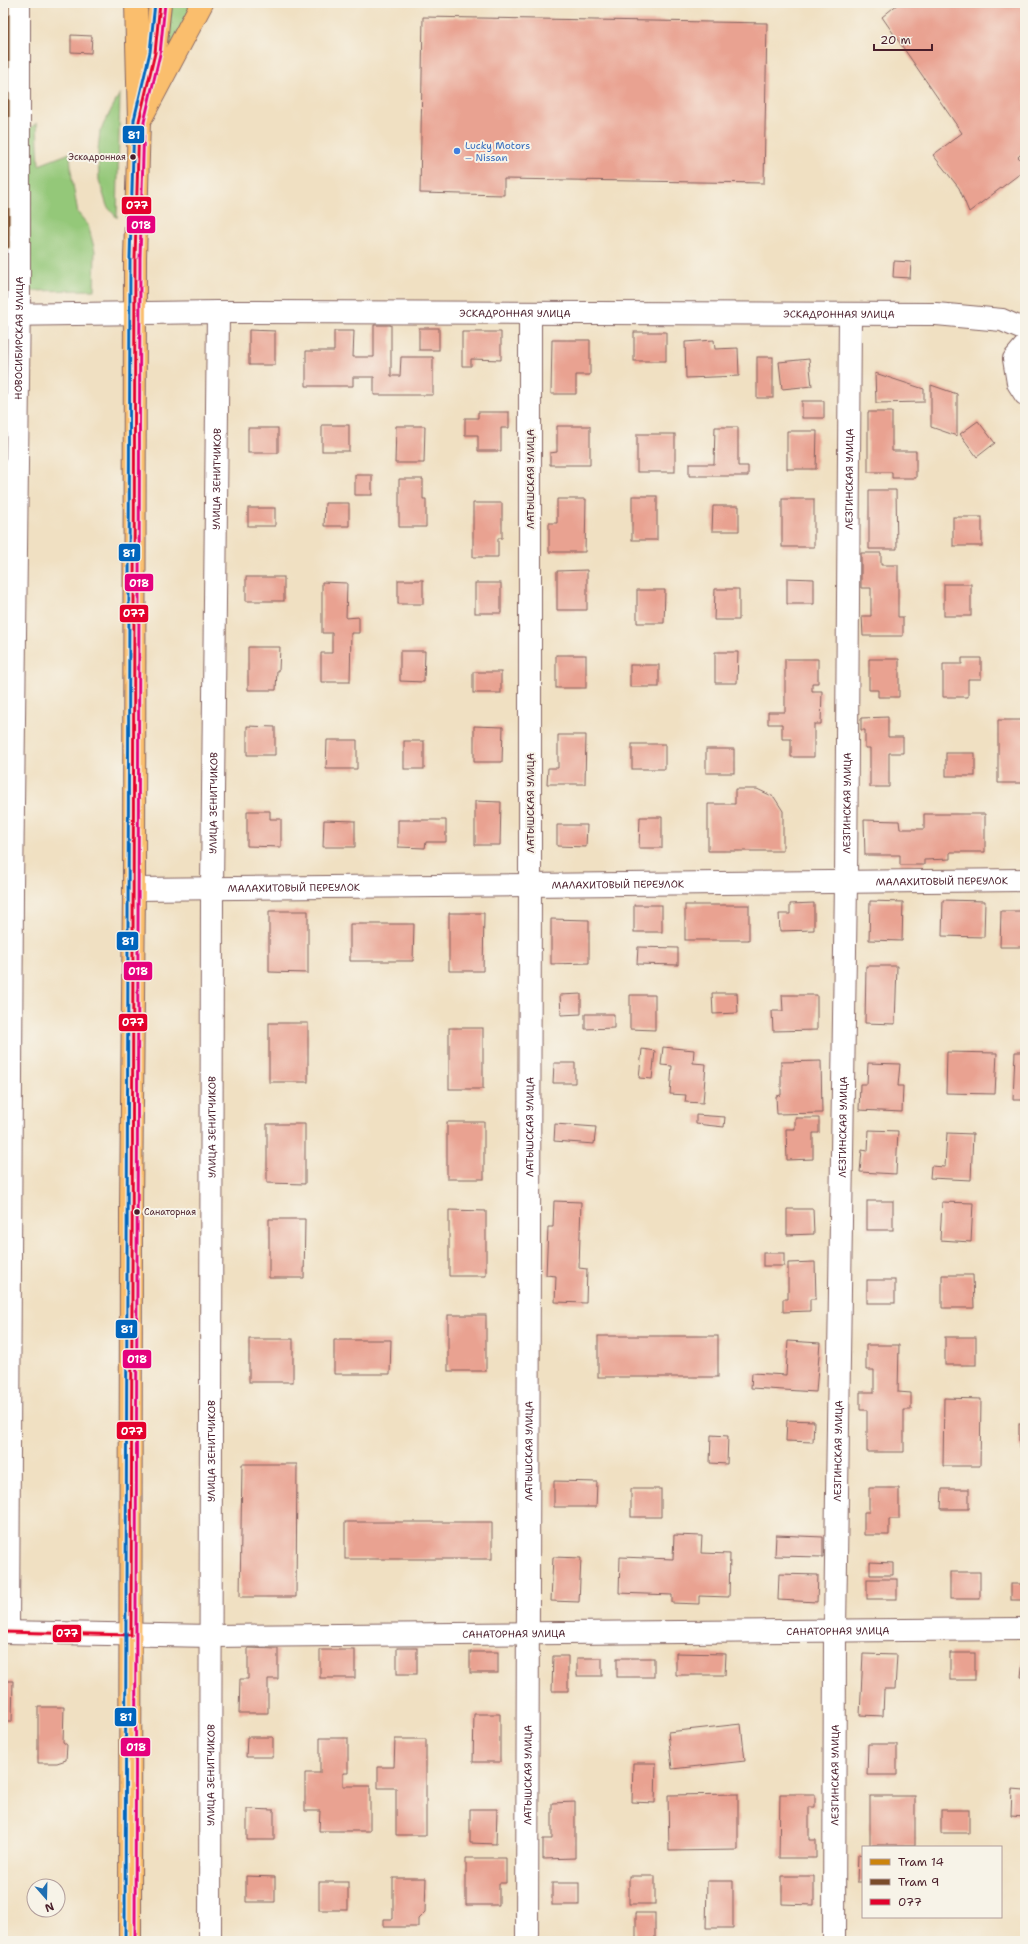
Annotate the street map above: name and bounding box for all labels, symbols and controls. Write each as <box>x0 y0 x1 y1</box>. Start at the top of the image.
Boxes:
scale bar <box>874 26 932 52</box>
text: 20 m <box>880 32 911 48</box>
line badge: 81 <box>122 125 145 144</box>
text: 81 <box>128 128 140 143</box>
place label: Lucky Motors – Nissan <box>465 139 530 164</box>
marker: Lucky Motors – Nissan <box>452 146 462 156</box>
place label: Эскадронная <box>68 151 126 163</box>
marker: Эскадронная <box>128 152 138 162</box>
line badge: 077 <box>121 196 152 215</box>
text: 077 <box>126 198 149 213</box>
line badge: 018 <box>126 215 156 234</box>
text: 018 <box>131 218 151 233</box>
street label: НОВОСИБИРСКАЯ УЛИЦА <box>11 276 26 400</box>
street label: ЭСКАДРОННАЯ УЛИЦА <box>459 306 571 319</box>
street label: ЭСКАДРОННАЯ УЛИЦА <box>783 307 895 320</box>
street label: УЛИЦА ЗЕНИТЧИКОВ <box>209 428 223 530</box>
street label: ЛЕЗГИНСКАЯ УЛИЦА <box>842 428 856 530</box>
street label: ЛАТЫШСКАЯ УЛИЦА <box>524 429 537 529</box>
line badge: 81 <box>118 543 141 562</box>
text: 81 <box>123 546 135 561</box>
line badge: 018 <box>124 573 154 592</box>
text: 018 <box>129 576 149 591</box>
line badge: 077 <box>119 604 149 623</box>
text: 077 <box>123 606 146 621</box>
street label: УЛИЦА ЗЕНИТЧИКОВ <box>206 752 220 854</box>
street label: ЛЕЗГИНСКАЯ УЛИЦА <box>840 752 853 854</box>
street label: ЛАТЫШСКАЯ УЛИЦА <box>524 753 537 853</box>
street label: МАЛАХИТОВЫЙ ПЕРЕУЛОК <box>876 874 1009 888</box>
street label: МАЛАХИТОВЫЙ ПЕРЕУЛОК <box>552 877 685 891</box>
street label: МАЛАХИТОВЫЙ ПЕРЕУЛОК <box>228 880 361 895</box>
line badge: 81 <box>116 931 139 951</box>
text: 81 <box>122 934 134 949</box>
line badge: 018 <box>123 961 153 981</box>
text: 018 <box>128 964 148 979</box>
line badge: 077 <box>118 1013 148 1032</box>
text: 077 <box>122 1015 145 1030</box>
street label: УЛИЦА ЗЕНИТЧИКОВ <box>205 1076 218 1178</box>
street label: ЛЕЗГИНСКАЯ УЛИЦА <box>835 1076 850 1178</box>
street label: ЛАТЫШСКАЯ УЛИЦА <box>523 1077 536 1177</box>
place label: Санаторная <box>144 1206 196 1218</box>
marker: Санаторная <box>132 1207 142 1217</box>
line badge: 81 <box>115 1319 138 1339</box>
text: 81 <box>121 1322 133 1337</box>
line badge: 018 <box>122 1349 152 1369</box>
text: 018 <box>127 1352 147 1367</box>
street label: УЛИЦА ЗЕНИТЧИКОВ <box>204 1400 218 1502</box>
street label: ЛЕЗГИНСКАЯ УЛИЦА <box>830 1400 845 1502</box>
street label: ЛАТЫШСКАЯ УЛИЦА <box>522 1401 535 1501</box>
line badge: 077 <box>116 1421 147 1440</box>
text: 077 <box>121 1424 144 1439</box>
line badge: 077 <box>52 1624 82 1643</box>
street label: САНАТОРНАЯ УЛИЦА <box>786 1624 890 1638</box>
text: 077 <box>56 1626 79 1641</box>
street label: САНАТОРНАЯ УЛИЦА <box>462 1626 566 1640</box>
line badge: 81 <box>114 1707 137 1727</box>
text: 81 <box>120 1710 132 1725</box>
street label: УЛИЦА ЗЕНИТЧИКОВ <box>204 1724 217 1826</box>
street label: ЛЕЗГИНСКАЯ УЛИЦА <box>828 1724 841 1826</box>
street label: ЛАТЫШСКАЯ УЛИЦА <box>521 1725 534 1825</box>
line badge: 018 <box>120 1737 151 1757</box>
text: 018 <box>126 1740 146 1755</box>
legend <box>862 1846 1002 1918</box>
text: Tram 14 <box>898 1854 944 1870</box>
text: Tram 9 <box>898 1874 940 1890</box>
north arrow <box>26 1878 66 1918</box>
text: 077 <box>898 1894 922 1910</box>
text: N <box>42 1898 56 1916</box>

